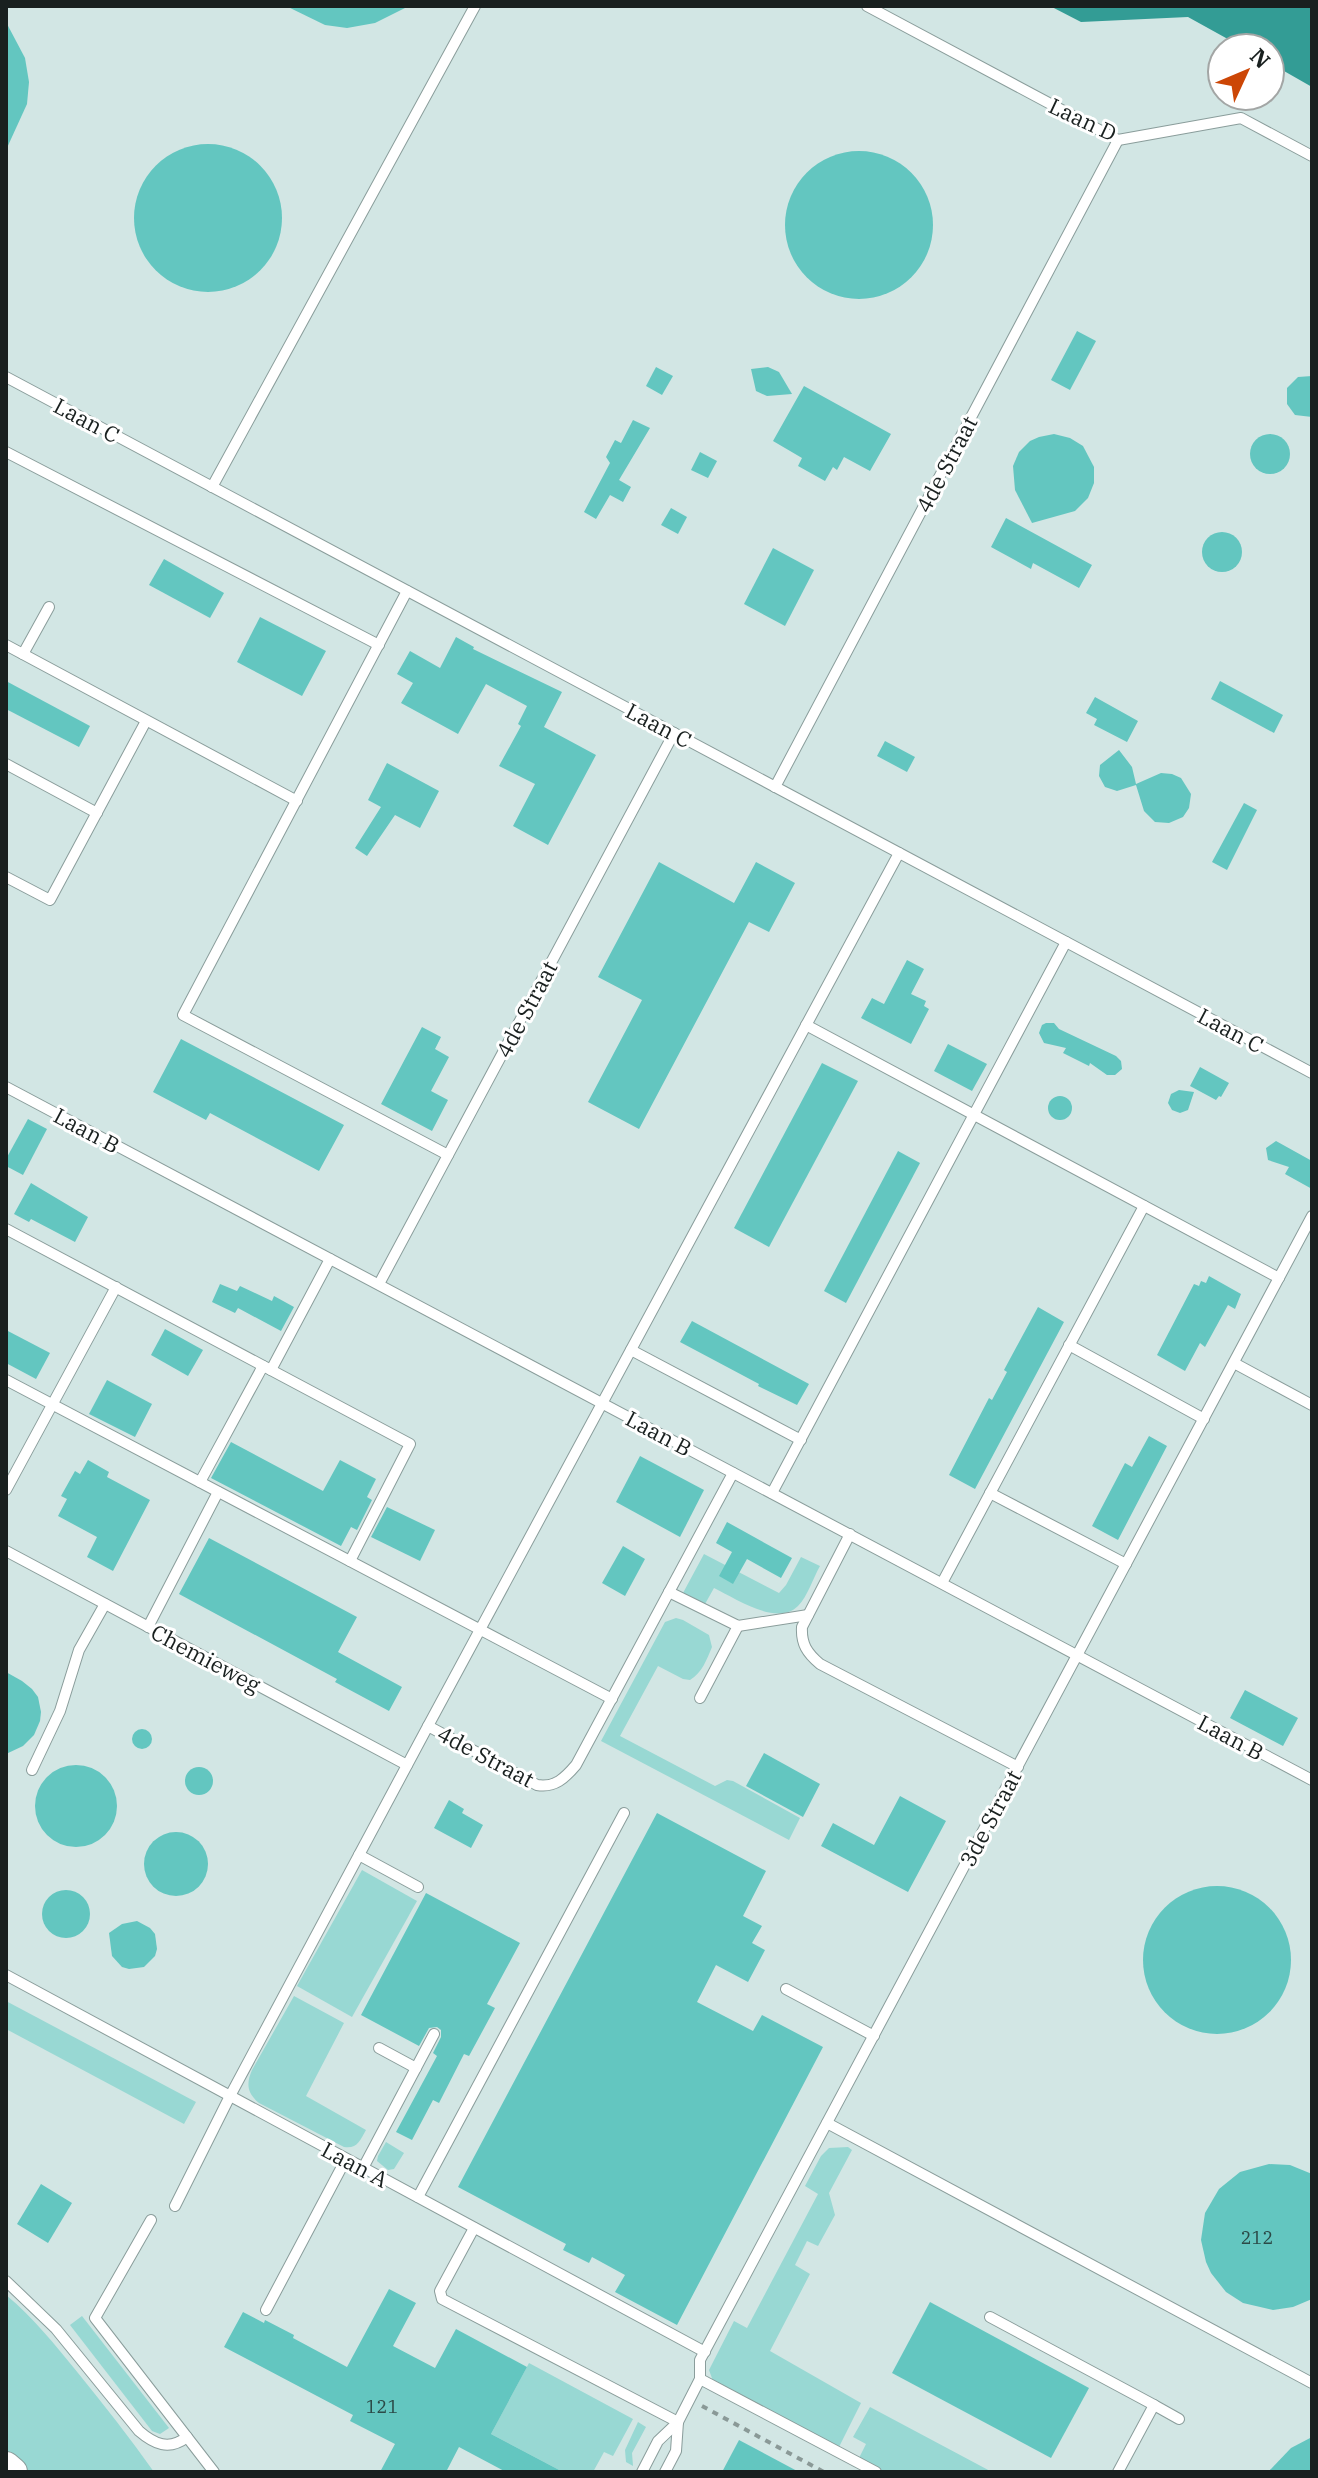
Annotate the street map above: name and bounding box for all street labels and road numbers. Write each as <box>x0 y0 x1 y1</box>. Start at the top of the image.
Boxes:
street label: Laan D <box>1044 91 1122 147</box>
street label: Laan C <box>49 391 125 449</box>
street label: 4de Straat <box>908 410 984 517</box>
street label: Laan C <box>621 696 697 754</box>
street label: 4de Straat <box>488 955 564 1062</box>
street label: Laan C <box>1193 1001 1269 1059</box>
street label: Laan B <box>49 1101 125 1159</box>
street label: Laan B <box>621 1404 697 1462</box>
street label: Chemieweg <box>146 1617 266 1699</box>
street label: Laan B <box>1193 1708 1269 1766</box>
street label: 4de Straat <box>433 1718 540 1794</box>
street label: 3de Straat <box>952 1764 1028 1871</box>
street label: Laan A <box>317 2134 393 2194</box>

